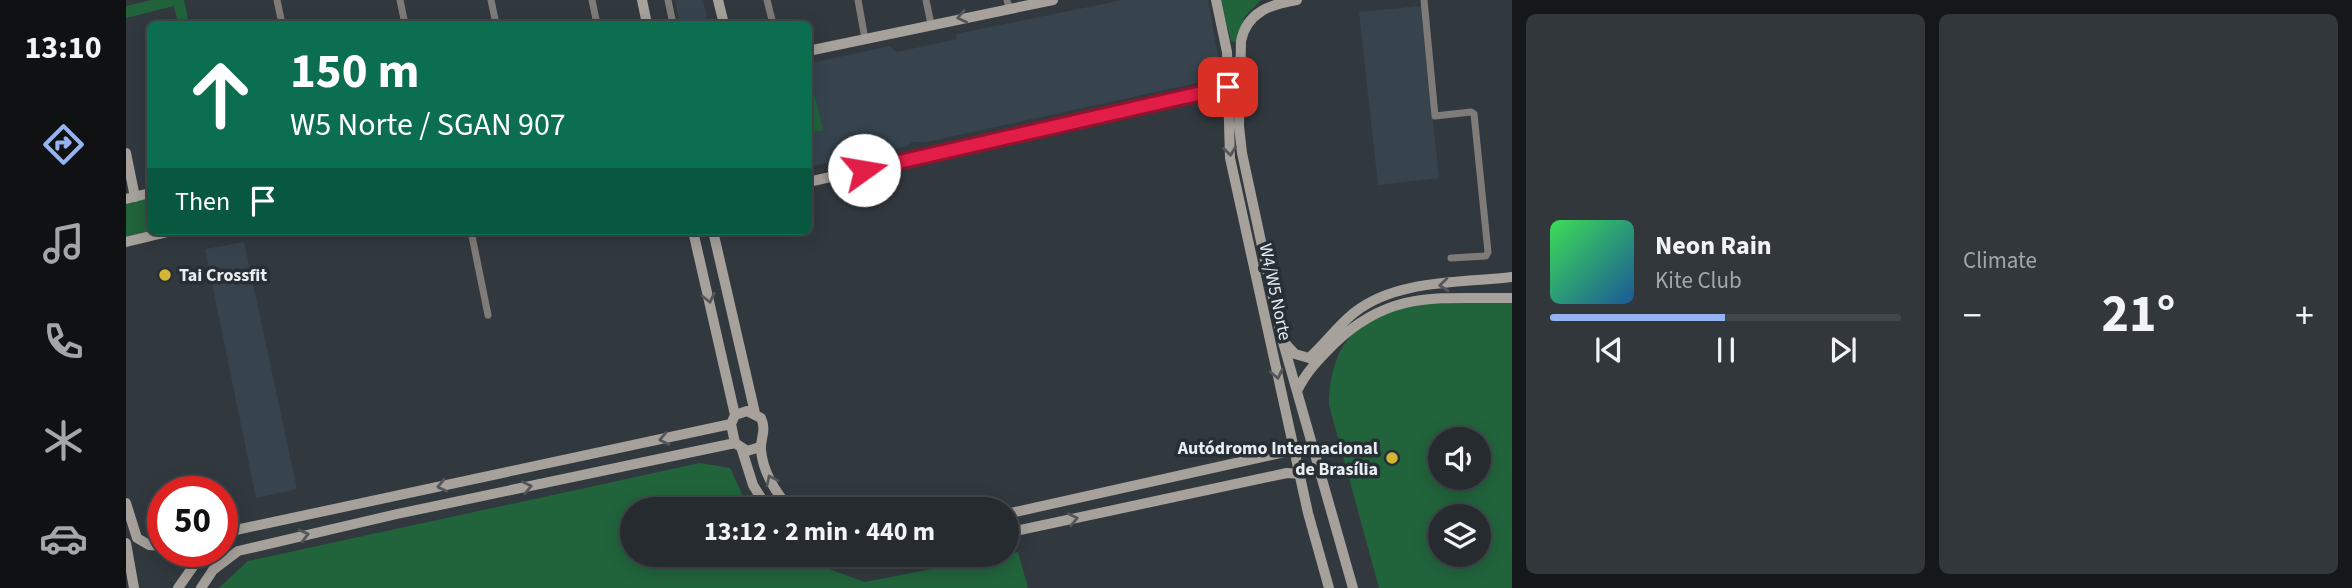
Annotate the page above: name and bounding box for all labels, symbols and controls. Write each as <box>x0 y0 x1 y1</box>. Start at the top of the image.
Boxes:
one-way arrow <box>956 9 968 24</box>
text: 13:10 <box>24 25 102 71</box>
text: 150 m <box>290 37 419 107</box>
icon: ahead <box>175 49 266 140</box>
pin <box>1198 57 1258 117</box>
icon: arrive <box>1209 68 1247 106</box>
text: W5 Norte / SGAN 907 <box>290 102 566 148</box>
icon: directions <box>39 120 88 169</box>
position arrow <box>827 133 901 207</box>
one-way arrow <box>1222 145 1237 157</box>
icon: arrive <box>244 182 282 220</box>
text: Then <box>175 183 230 220</box>
icon: music <box>39 219 88 268</box>
text: Neon Rain <box>1655 227 1772 264</box>
street label: W4/W5 Norte <box>1253 241 1297 343</box>
text: Climate <box>1963 244 2037 277</box>
place label: Tai Crossfit <box>179 263 267 288</box>
text: Kite Club <box>1655 264 1742 297</box>
marker: Tai Crossfit <box>157 267 173 283</box>
one-way arrow <box>1438 277 1450 292</box>
text: 21° <box>2102 278 2175 352</box>
text: − <box>1963 289 1982 343</box>
text: + <box>2295 289 2314 343</box>
one-way arrow <box>700 292 715 304</box>
icon: phone <box>39 317 88 366</box>
icon: previous <box>1590 331 1628 369</box>
icon: pause <box>1707 331 1745 369</box>
icon: next <box>1824 331 1862 369</box>
one-way arrow <box>1269 368 1283 380</box>
icon: climate <box>39 416 88 465</box>
map controls <box>1428 427 1491 567</box>
button: sound <box>1428 427 1491 490</box>
one-way arrow <box>658 430 670 445</box>
place label: Autódromo Internacional de Brasília <box>1177 436 1378 482</box>
marker: Autódromo Internacional de Brasília <box>1384 450 1400 466</box>
one-way arrow <box>766 475 780 487</box>
speed limit sign: 50 <box>147 476 238 567</box>
one-way arrow <box>436 477 448 492</box>
one-way arrow <box>521 481 533 496</box>
button: layers <box>1428 504 1491 567</box>
one-way arrow <box>1067 512 1079 527</box>
text: 13:12 · 2 min · 440 m <box>704 513 935 550</box>
icon: car <box>39 514 88 563</box>
one-way arrow <box>298 529 310 543</box>

